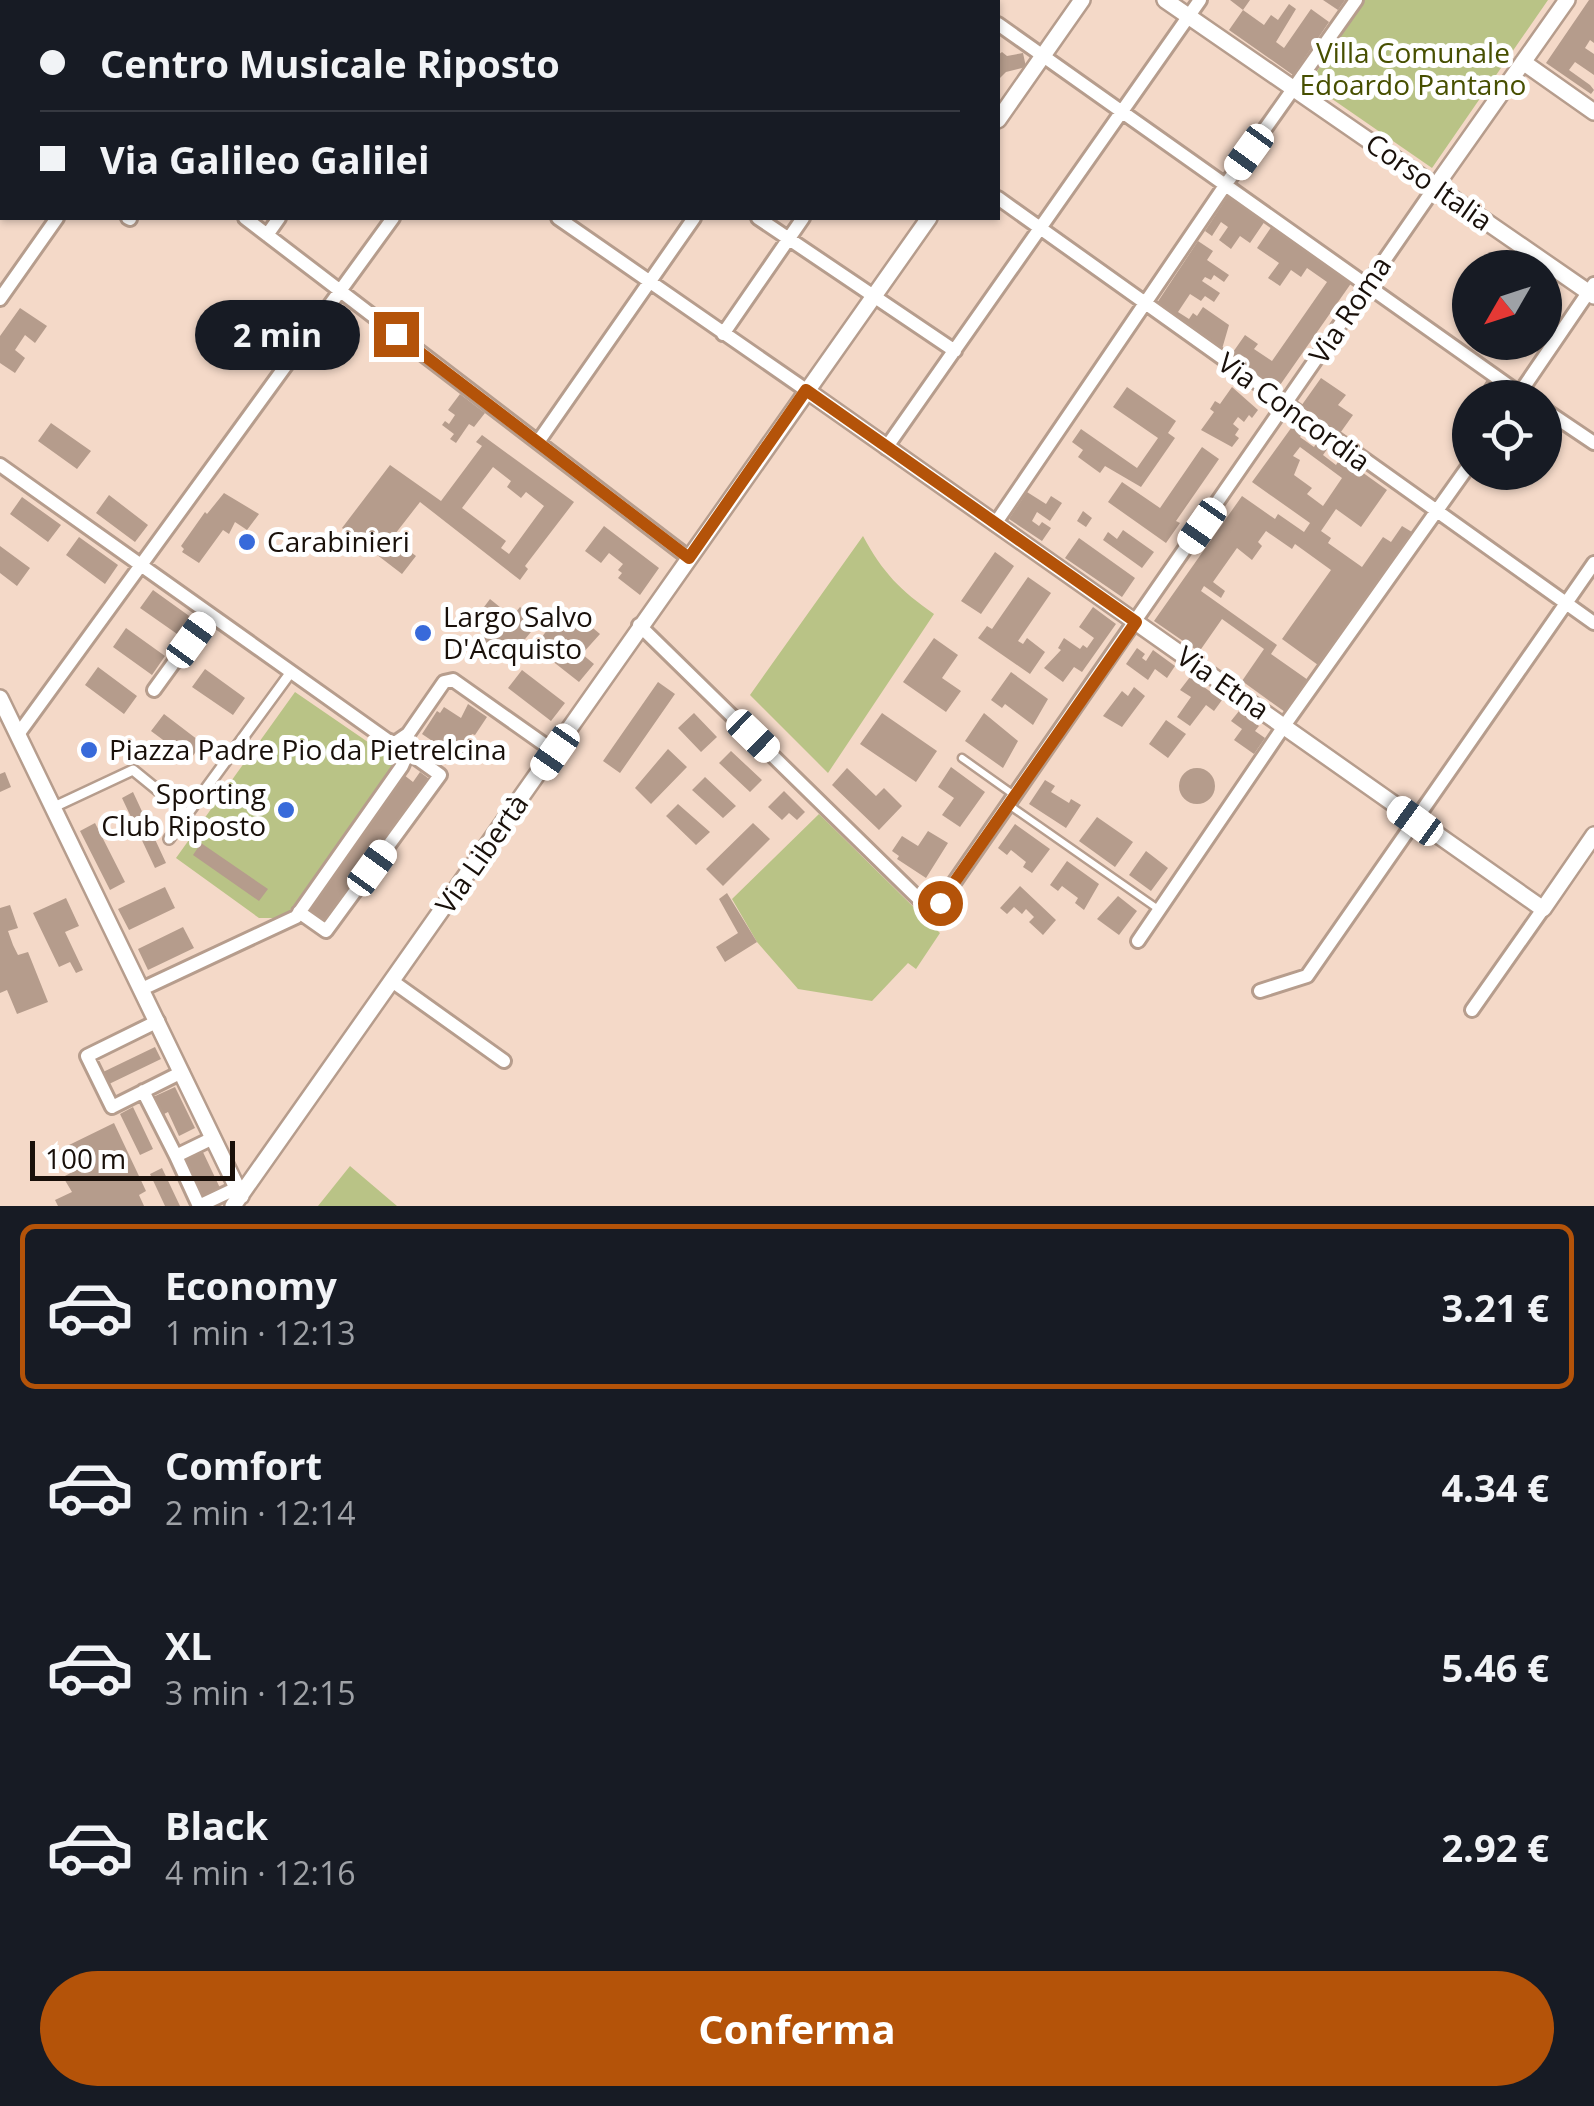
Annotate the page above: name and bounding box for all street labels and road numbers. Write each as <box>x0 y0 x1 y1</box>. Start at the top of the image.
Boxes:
street label: Corso Italia <box>1359 124 1500 239</box>
street label: Via Roma <box>1299 248 1399 371</box>
street label: Via Concordia <box>1211 343 1378 479</box>
street label: Via Etna <box>1170 637 1277 728</box>
street label: Via Libertà <box>426 786 536 921</box>

